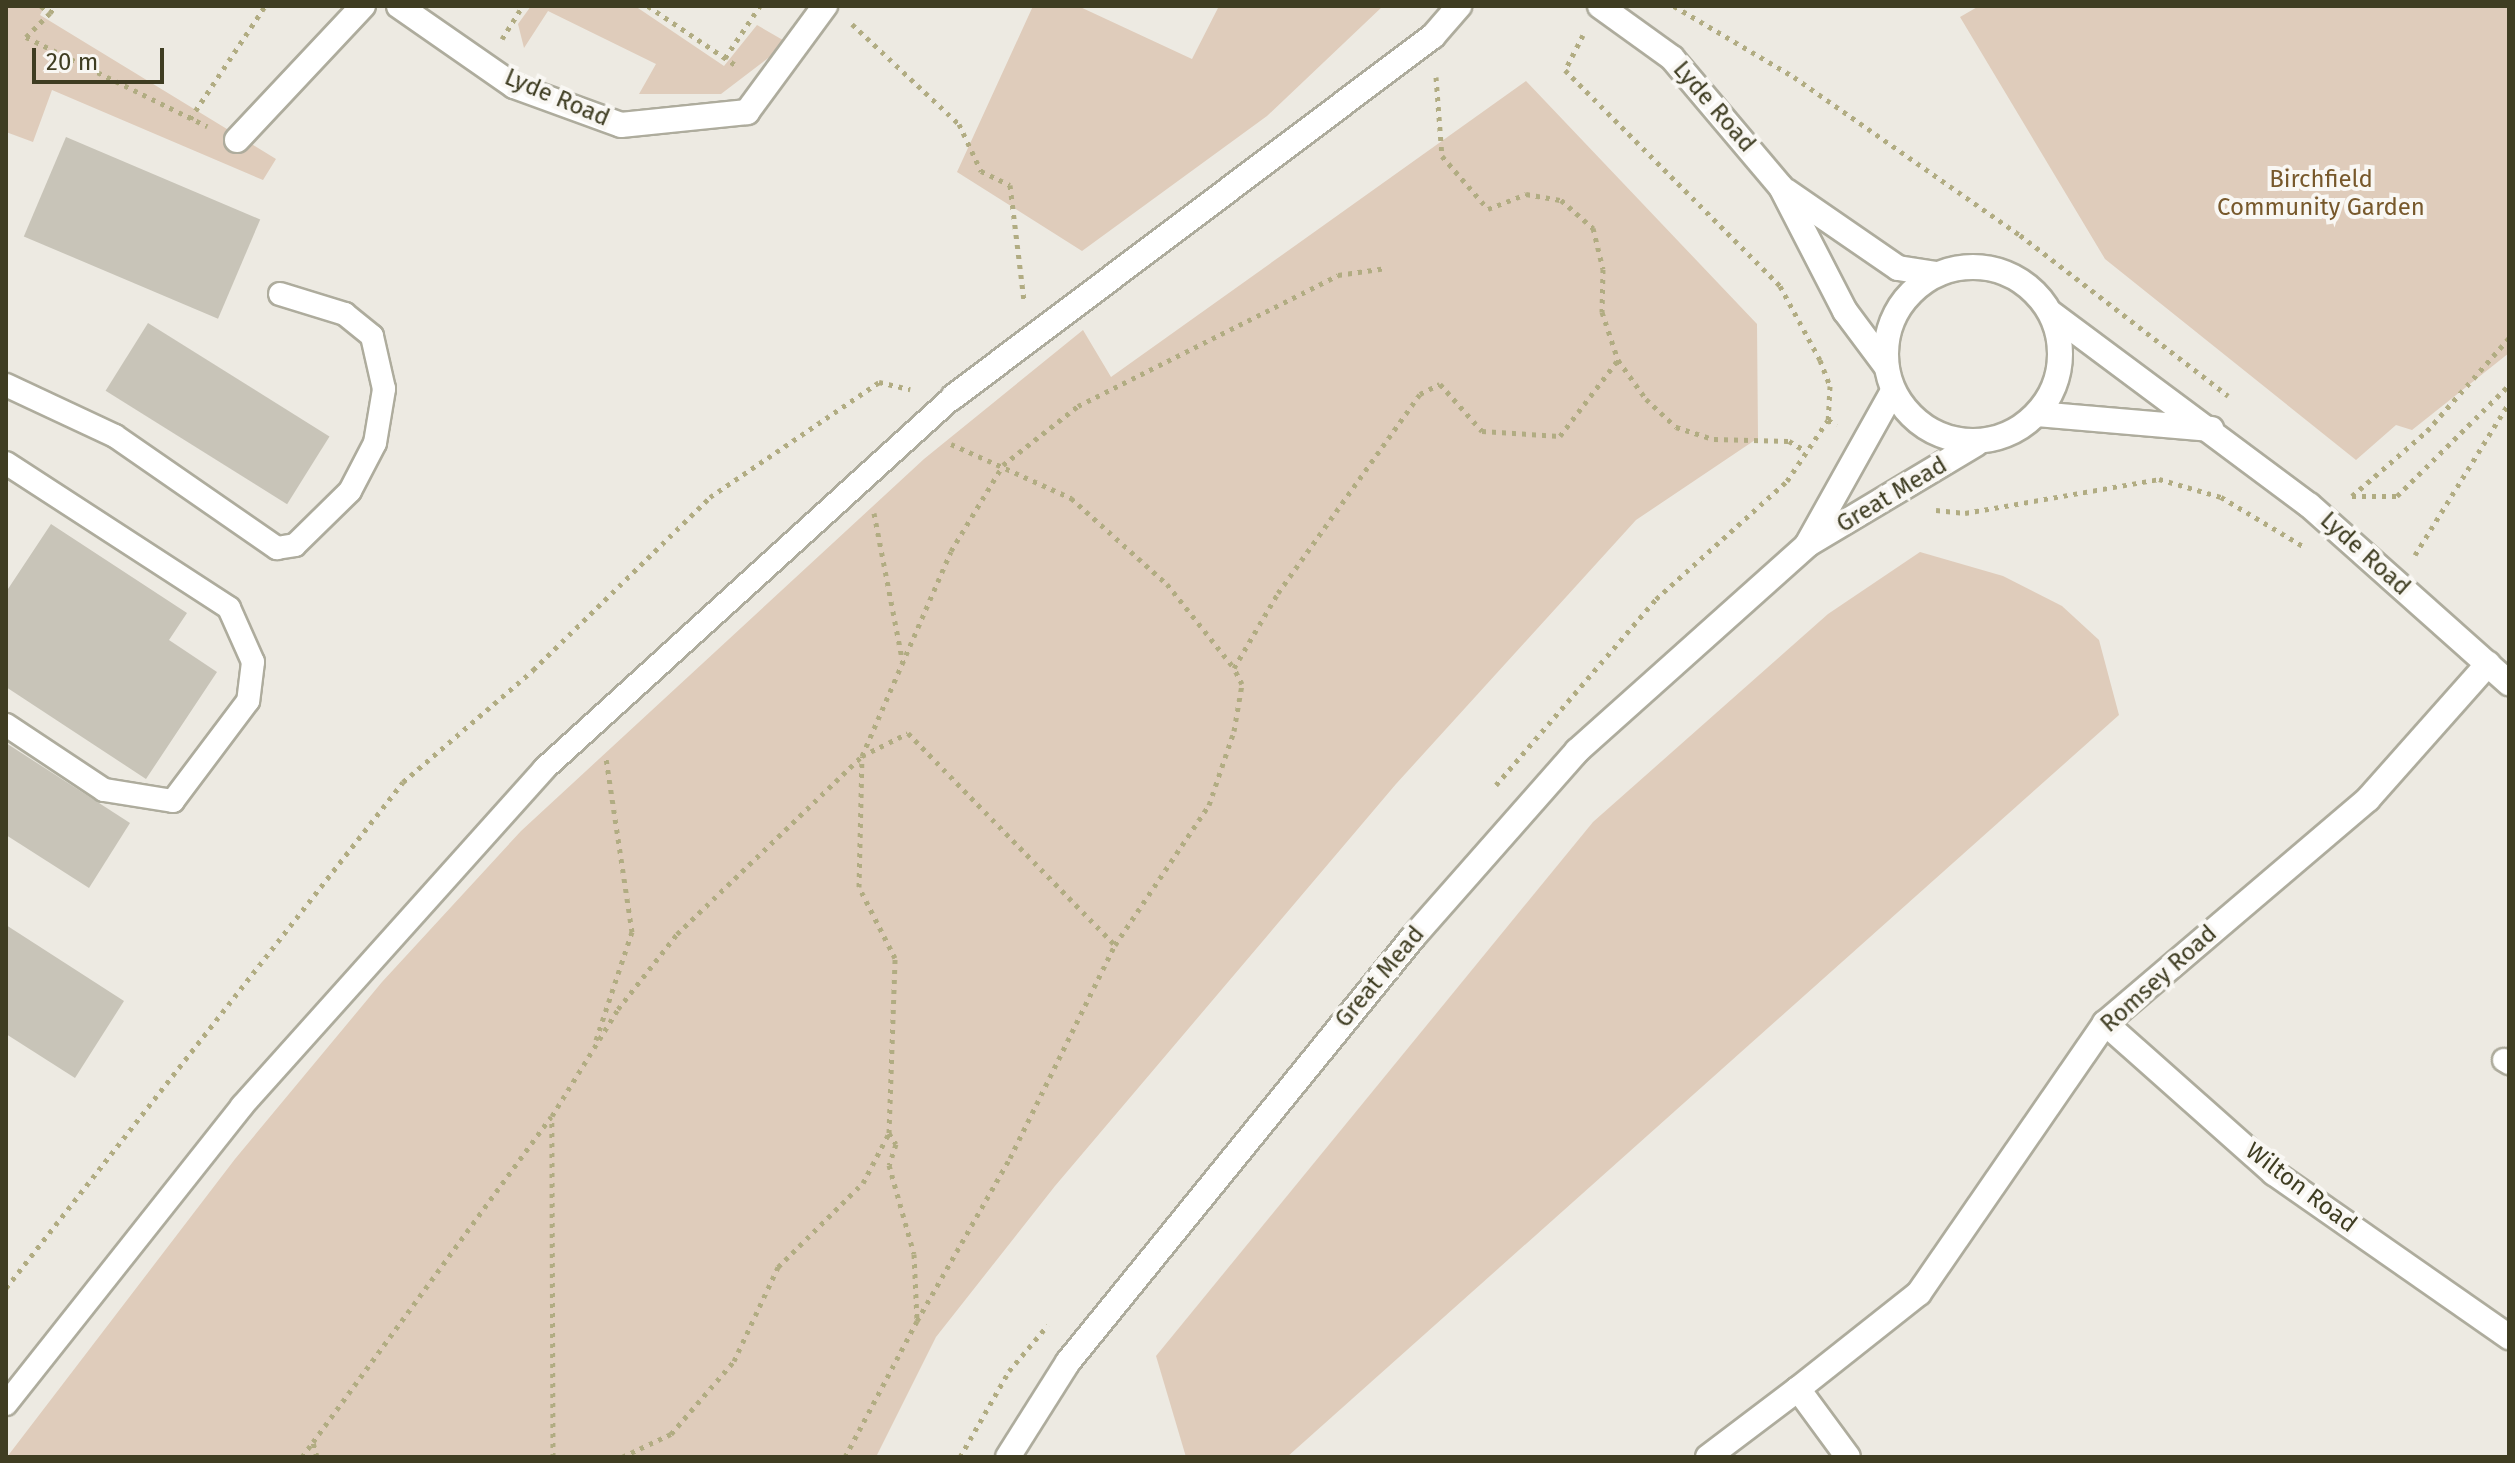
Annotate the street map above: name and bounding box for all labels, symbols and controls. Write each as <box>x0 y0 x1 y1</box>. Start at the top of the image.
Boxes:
scale bar <box>36 32 168 82</box>
text: 20 m <box>46 48 98 76</box>
street label: Lyde Road <box>1667 56 1761 158</box>
street label: Lyde Road <box>500 63 614 133</box>
park label: Birchfield Community Garden <box>2217 166 2425 222</box>
street label: Great Mead <box>1832 451 1952 539</box>
street label: Lyde Road <box>2314 506 2416 602</box>
street label: Romsey Road <box>2095 919 2223 1039</box>
street label: Great Mead <box>1329 920 1431 1034</box>
street label: Wilton Road <box>2240 1137 2362 1239</box>

